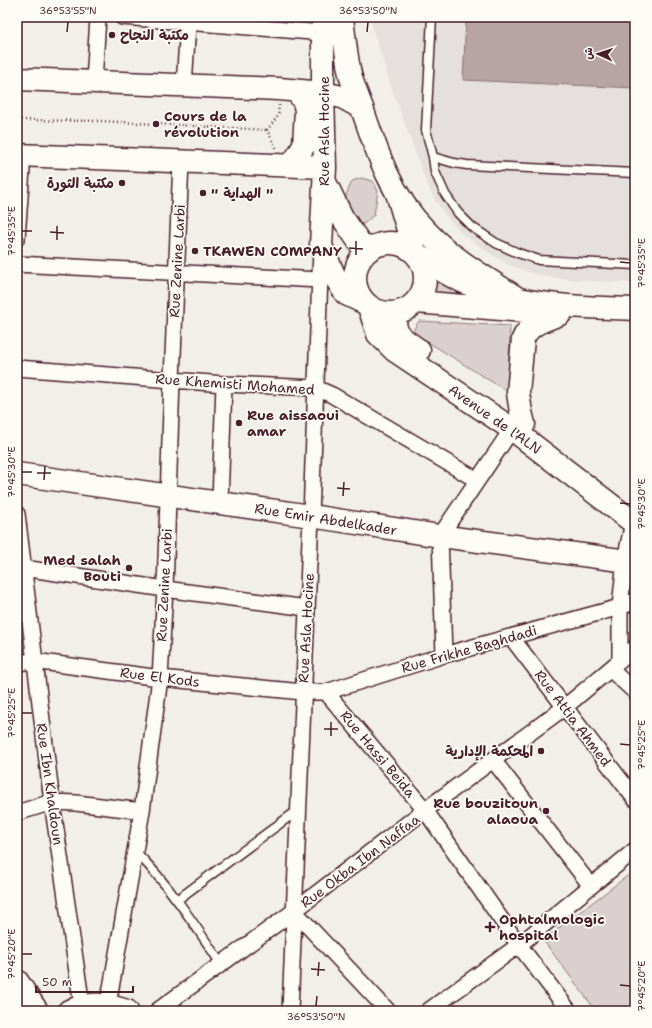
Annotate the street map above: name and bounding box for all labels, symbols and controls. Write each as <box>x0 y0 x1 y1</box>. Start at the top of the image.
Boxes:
text: 36°53'55"N <box>39 4 97 17</box>
text: 36°53'50"N <box>339 4 397 17</box>
place label: مكتبة النجاح <box>120 26 189 44</box>
marker: مكتبة النجاح <box>107 30 117 40</box>
north arrow <box>578 34 618 74</box>
text: ش <box>581 47 596 60</box>
street label: Rue Asla Hocine <box>315 76 333 186</box>
place label: Cours de la révolution <box>164 107 247 141</box>
marker: Cours de la révolution <box>151 119 161 129</box>
place label: مكتبة الثورة <box>47 174 114 192</box>
marker: مكتبة الثورة <box>117 178 127 188</box>
place label: " الهداية " <box>211 184 273 202</box>
marker: " الهداية " <box>198 188 208 198</box>
street label: Rue Zenine Larbi <box>165 204 189 318</box>
text: 7°45'35"E <box>5 206 18 256</box>
text: 7°45'35"E <box>635 238 648 288</box>
place label: TKAWEN COMPANY <box>203 242 342 260</box>
marker: TKAWEN COMPANY <box>190 246 200 256</box>
street label: Rue Khemisti Mohamed <box>155 369 315 399</box>
street label: Avenue de l'ALN <box>445 380 545 458</box>
place label: Rue aissaoui amar <box>247 406 339 440</box>
marker: Rue aissaoui amar <box>234 418 244 428</box>
text: 7°45'30"E <box>5 446 18 498</box>
text: 7°45'30"E <box>635 478 648 530</box>
street label: Rue Emir Abdelkader <box>253 499 399 539</box>
street label: Rue Zenine Larbi <box>152 528 176 642</box>
place label: Med salah Bouti <box>43 551 121 585</box>
marker: Med salah Bouti <box>124 563 134 573</box>
street label: Rue Asla Hocine <box>294 573 318 683</box>
street label: Rue Frikhe Baghdadi <box>399 621 539 677</box>
street label: Rue El Kods <box>119 663 201 691</box>
street label: Rue Attia Ahmed <box>531 666 615 770</box>
text: 7°45'25"E <box>5 688 18 738</box>
street label: Rue Hassi Beida <box>336 707 420 801</box>
text: 7°45'25"E <box>635 720 648 770</box>
street label: Rue Ibn Khaldoun <box>33 722 68 847</box>
place label: المحكمة الإدارية <box>445 742 533 761</box>
marker: المحكمة الإدارية <box>536 746 546 756</box>
place label: Rue bouzitoun alaoua <box>433 794 538 828</box>
marker: Rue bouzitoun alaoua <box>541 806 551 816</box>
street label: Rue Okba Ibn Naffaa <box>297 810 424 912</box>
place label: Ophtalmologic hospital <box>499 910 605 944</box>
marker: Ophtalmologic hospital <box>484 921 496 933</box>
text: 7°45'20"E <box>5 928 18 980</box>
text: 7°45'20"E <box>635 960 648 1012</box>
scale bar <box>36 968 133 994</box>
text: 50 m <box>42 974 72 990</box>
text: 36°53'50"N <box>287 1010 345 1023</box>

